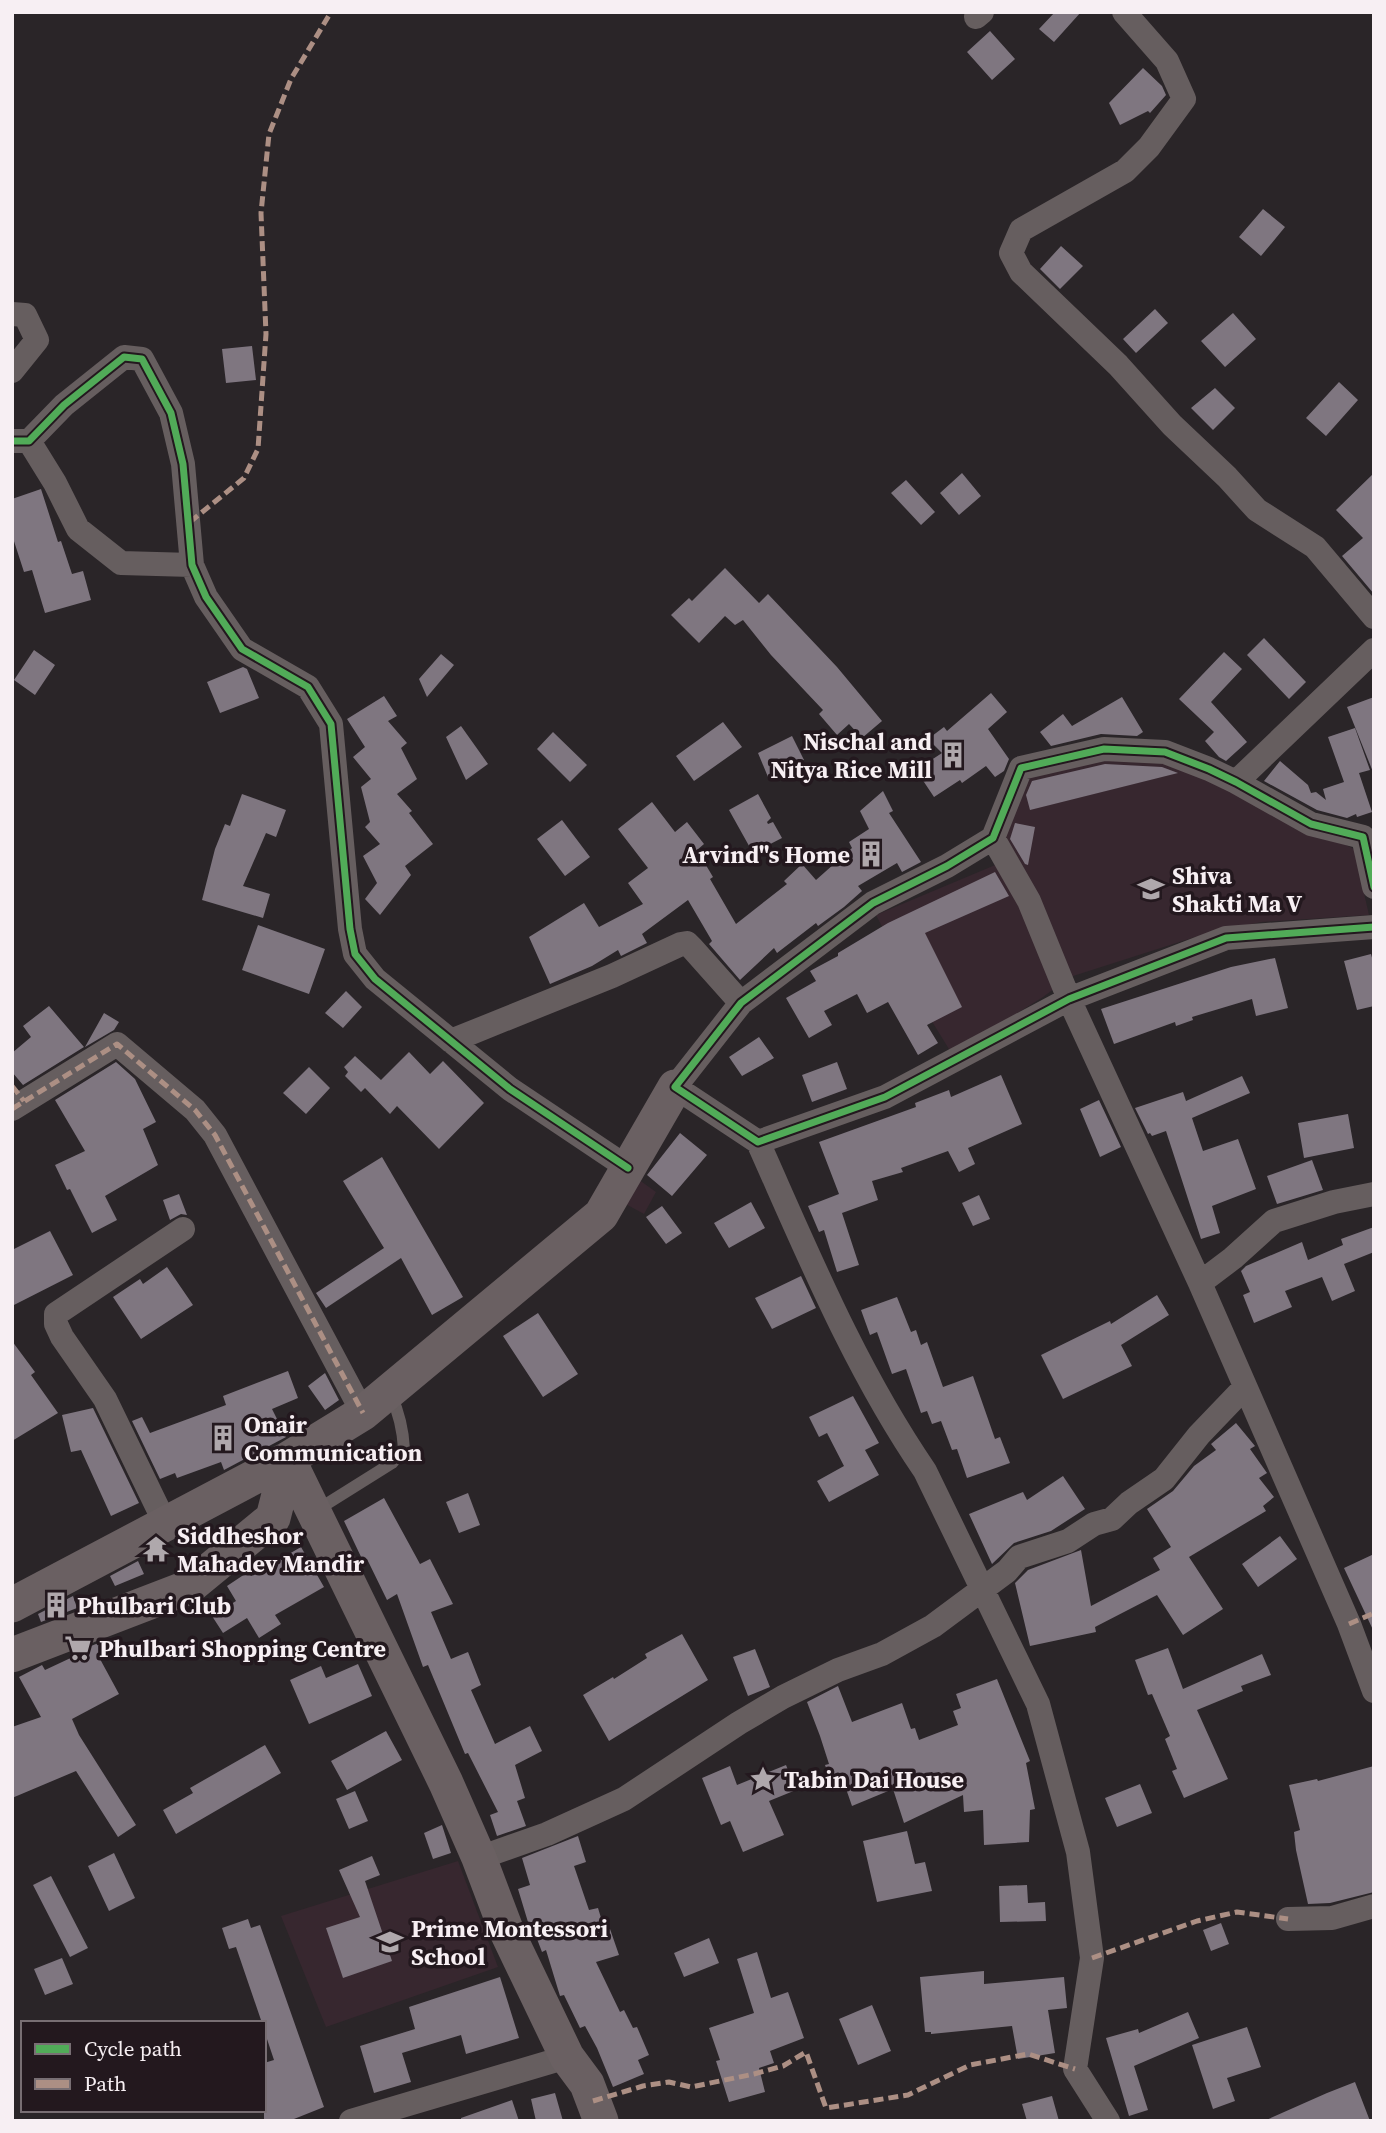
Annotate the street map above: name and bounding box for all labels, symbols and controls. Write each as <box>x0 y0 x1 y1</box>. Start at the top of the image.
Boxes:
place label: Nischal and Nitya Rice Mill <box>771 725 932 786</box>
building icon: Nischal and Nitya Rice Mill <box>938 740 968 770</box>
place label: Arvind"s Home <box>682 838 850 871</box>
building icon: Arvind"s Home <box>856 839 886 869</box>
place label: Shiva Shakti Ma V <box>1172 859 1302 920</box>
school or university icon: Shiva Shakti Ma V <box>1136 874 1166 904</box>
place label: Onair Communication <box>244 1408 422 1469</box>
building icon: Onair Communication <box>208 1423 238 1453</box>
place label: Siddheshor Mahadev Mandir <box>177 1519 365 1580</box>
temple icon: Siddheshor Mahadev Mandir <box>141 1534 171 1564</box>
place label: Phulbari Club <box>77 1589 231 1622</box>
building icon: Phulbari Club <box>41 1590 71 1620</box>
place label: Phulbari Shopping Centre <box>99 1632 386 1665</box>
supermarket icon: Phulbari Shopping Centre <box>63 1633 93 1663</box>
place label: Tabin Dai House <box>784 1763 964 1796</box>
place icon: Tabin Dai House <box>748 1764 778 1794</box>
place label: Prime Montessori School <box>411 1912 608 1973</box>
school or university icon: Prime Montessori School <box>375 1927 405 1957</box>
legend <box>21 2021 266 2112</box>
text: Cycle path <box>84 2034 182 2063</box>
text: Path <box>84 2069 127 2098</box>

